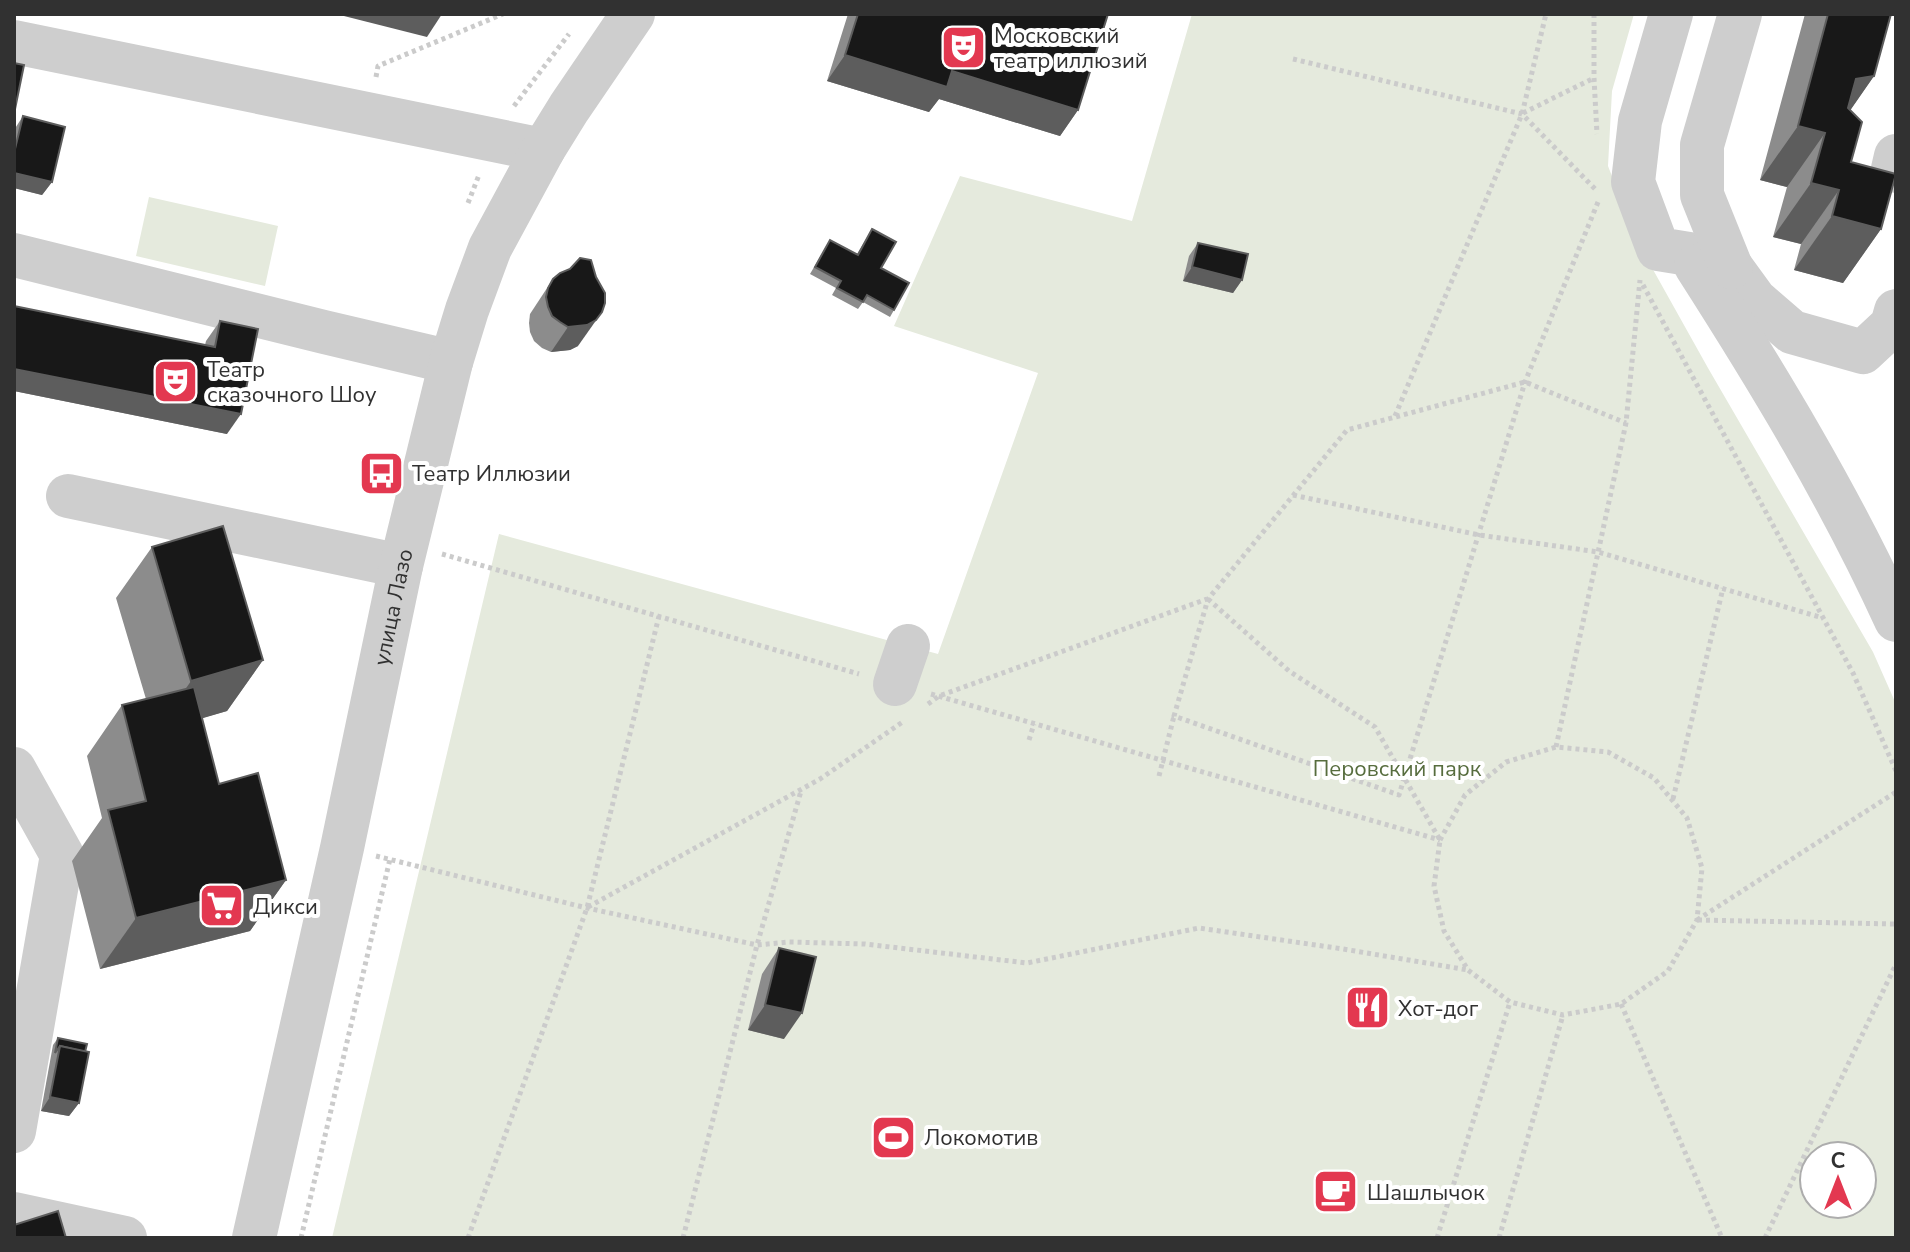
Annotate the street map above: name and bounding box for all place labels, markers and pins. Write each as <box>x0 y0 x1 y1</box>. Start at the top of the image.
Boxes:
place label: Московский театр иллюзий <box>994 21 1148 76</box>
theatre icon: Московский театр иллюзий <box>939 24 987 72</box>
place label: Театр сказочного Шоу <box>207 355 377 410</box>
theatre icon: Театр сказочного Шоу <box>152 358 200 406</box>
bus stop icon: Театр Иллюзии <box>357 449 405 497</box>
place label: Театр Иллюзии <box>412 459 571 489</box>
supermarket icon: Дикси <box>198 882 246 930</box>
place label: Дикси <box>253 892 318 922</box>
restaurant icon: Хот-дог <box>1343 984 1391 1032</box>
place label: Хот-дог <box>1398 994 1479 1024</box>
sports icon: Локомотив <box>869 1113 917 1161</box>
place label: Локомотив <box>924 1123 1038 1153</box>
cafe icon: Шашлычок <box>1312 1168 1360 1216</box>
place label: Шашлычок <box>1367 1178 1485 1208</box>

